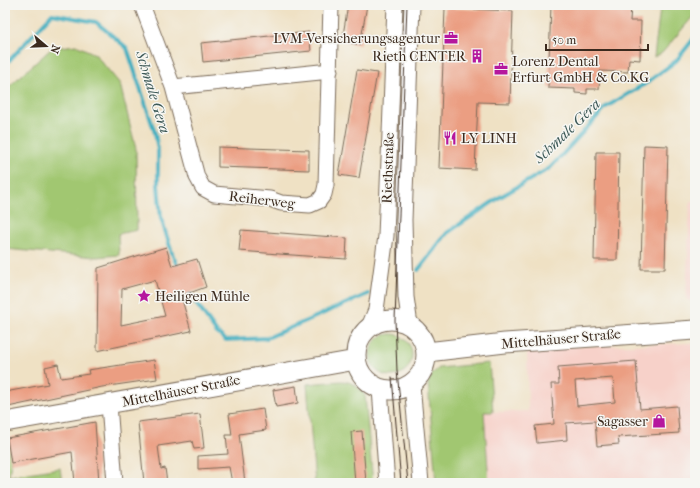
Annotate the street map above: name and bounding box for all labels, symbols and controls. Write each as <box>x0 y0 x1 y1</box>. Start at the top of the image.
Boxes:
north arrow <box>26 26 66 66</box>
scale bar <box>546 26 648 52</box>
place label: LVM-Versicherungsagentur <box>273 30 440 47</box>
office icon: LVM-Versicherungsagentur <box>443 30 459 46</box>
text: 50 m <box>552 33 576 47</box>
text: N <box>47 43 62 56</box>
water label: Schmale Gera <box>132 48 174 136</box>
place label: Rieth CENTER <box>372 48 467 65</box>
building icon: Rieth CENTER <box>469 48 485 64</box>
place label: Lorenz Dental Erfurt GmbH & Co.KG <box>512 53 649 86</box>
office icon: Lorenz Dental Erfurt GmbH & Co.KG <box>493 61 509 77</box>
water label: Schmale Gera <box>529 95 604 168</box>
restaurant icon: LY LINH <box>442 130 458 146</box>
place label: LY LINH <box>461 130 517 147</box>
street label: Riethstraße <box>378 132 398 204</box>
street label: Reiherweg <box>228 188 296 213</box>
place icon: Heiligen Mühle <box>136 288 152 304</box>
place label: Heiligen Mühle <box>155 288 250 305</box>
street label: Mittelhäuser Straße <box>500 325 622 353</box>
street label: Mittelhäuser Straße <box>120 371 242 411</box>
place label: Sagasser <box>597 413 648 430</box>
shop icon: Sagasser <box>651 413 667 429</box>

